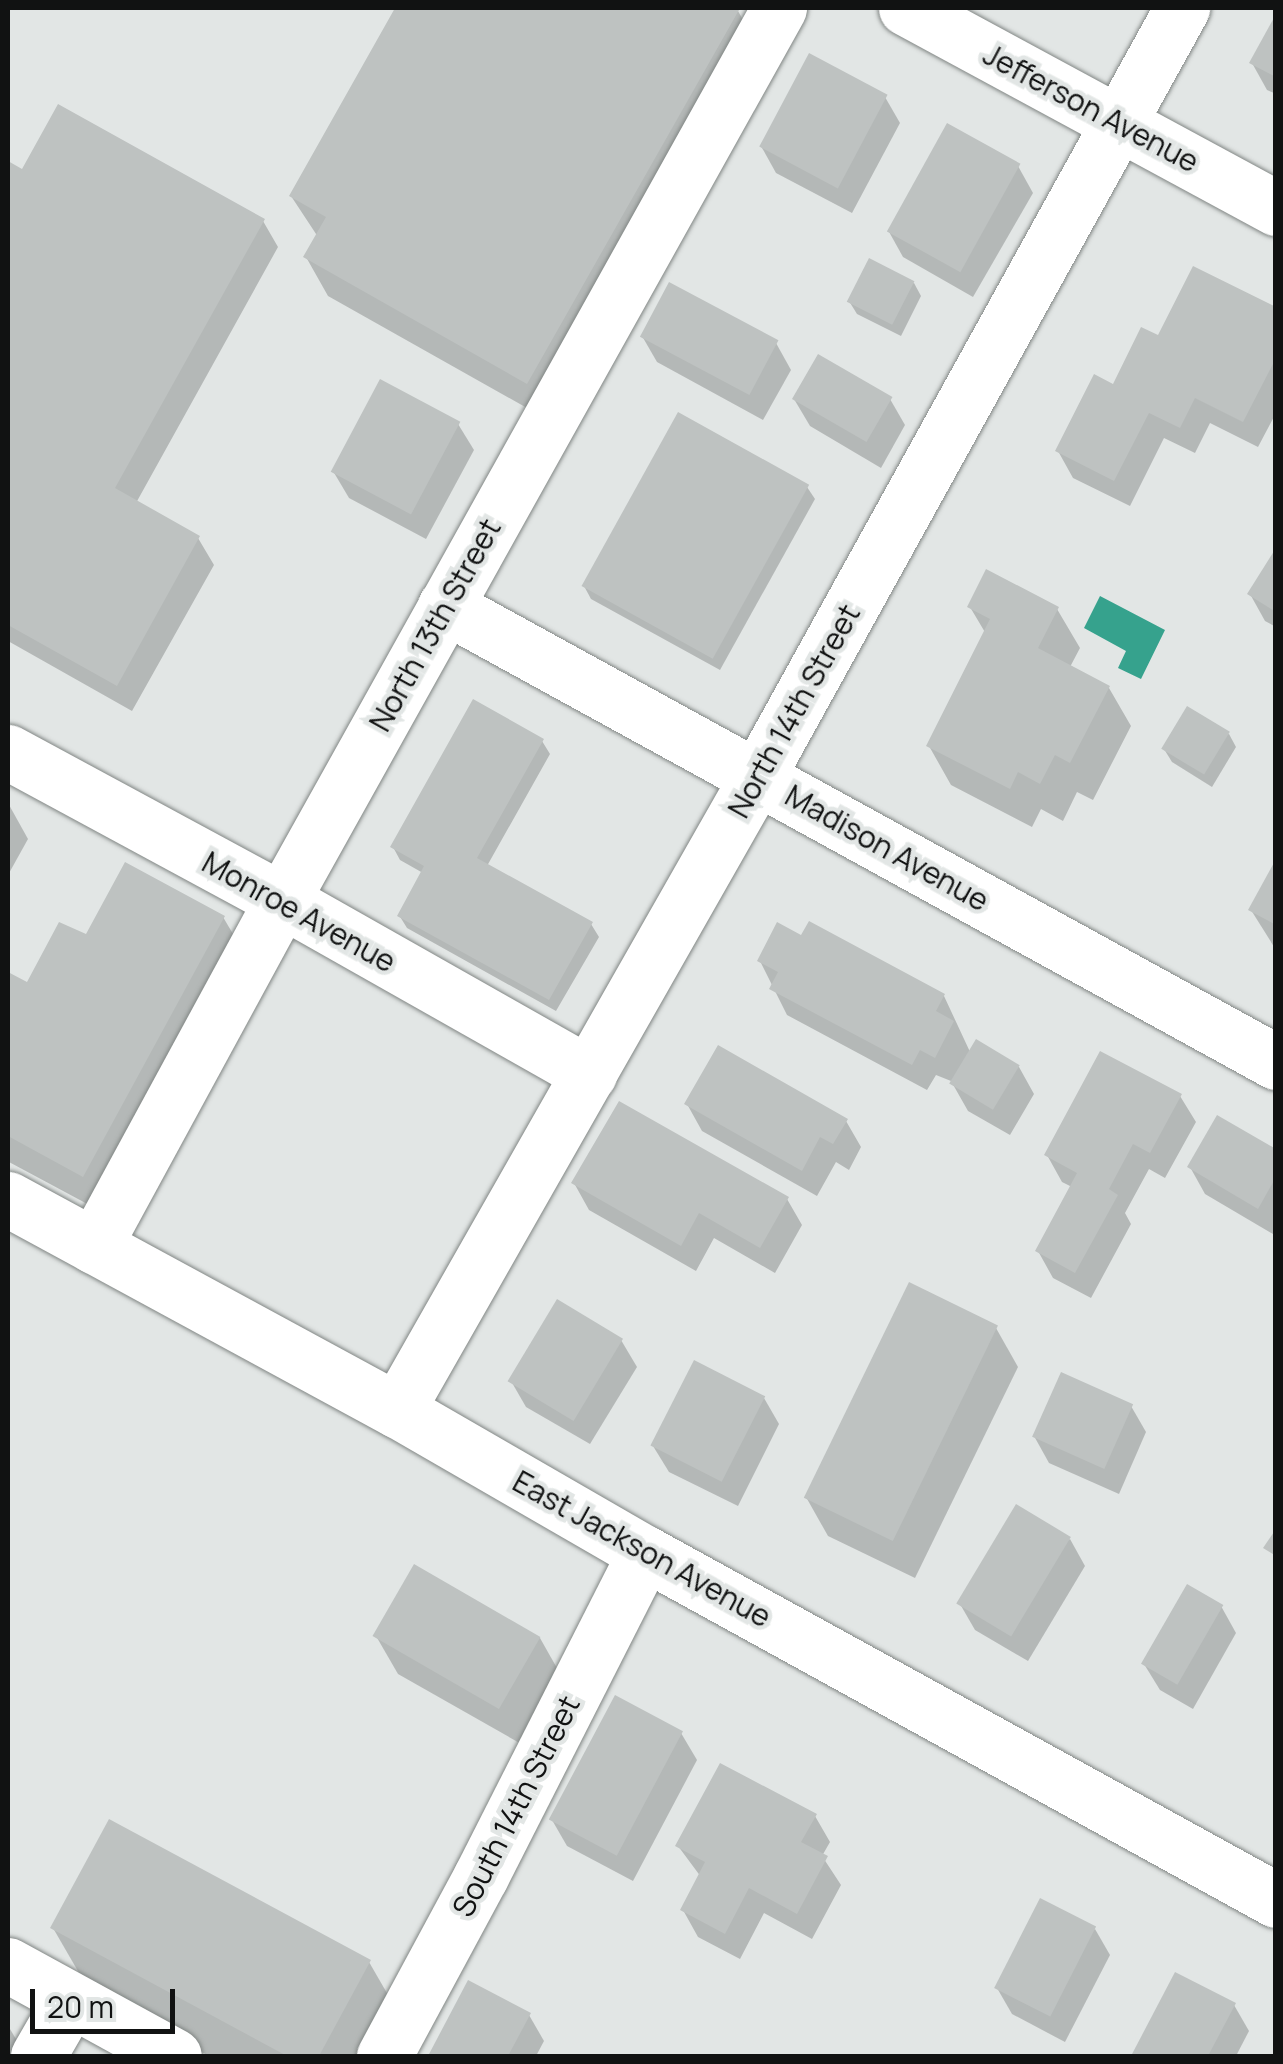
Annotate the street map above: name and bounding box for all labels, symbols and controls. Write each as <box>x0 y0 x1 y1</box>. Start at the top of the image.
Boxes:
street label: Jefferson Avenue <box>977 36 1205 180</box>
street label: North 13th Street <box>362 513 508 737</box>
street label: North 14th Street <box>721 598 867 824</box>
street label: Madison Avenue <box>779 777 995 919</box>
street label: Monroe Avenue <box>196 844 402 980</box>
street label: East Jackson Avenue <box>507 1463 777 1635</box>
street label: South 14th Street <box>445 1689 587 1923</box>
scale bar <box>35 1969 180 2031</box>
text: 20 m <box>47 1986 114 2027</box>

